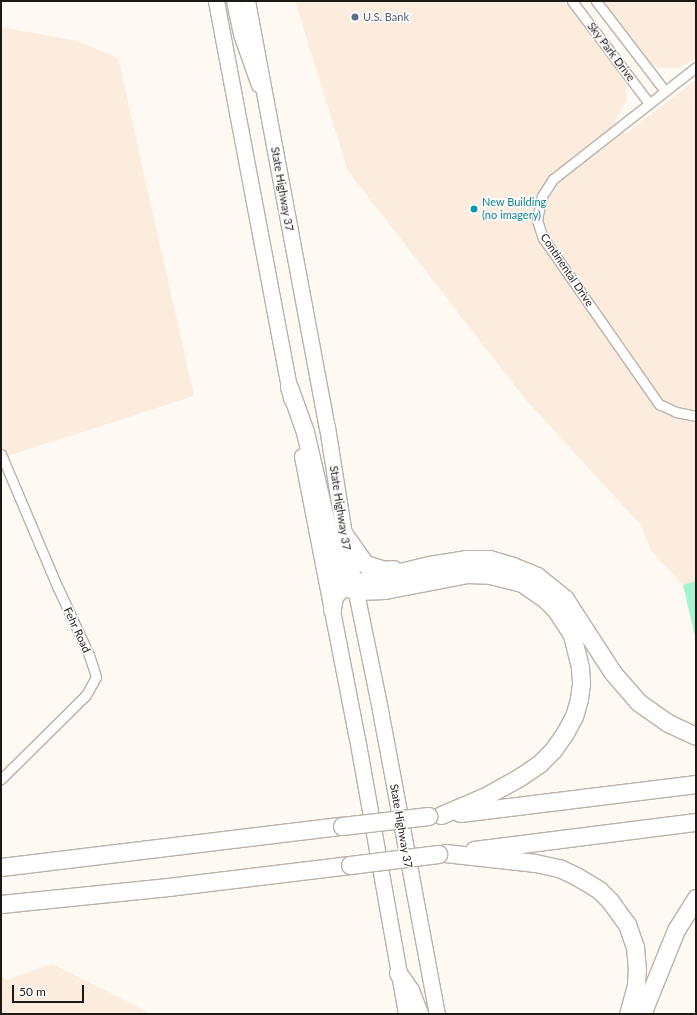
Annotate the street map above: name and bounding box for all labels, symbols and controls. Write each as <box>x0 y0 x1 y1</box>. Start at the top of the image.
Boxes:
place label: U.S. Bank <box>363 10 409 24</box>
marker: U.S. Bank <box>350 12 360 22</box>
street label: Sky Park Drive <box>585 20 637 84</box>
street label: State Highway 37 <box>268 146 296 232</box>
place label: New Building (no imagery) <box>482 196 546 222</box>
marker: New Building (no imagery) <box>469 204 479 214</box>
street label: Continental Drive <box>538 231 596 309</box>
street label: State Highway 37 <box>327 465 353 551</box>
street label: Fehr Road <box>61 605 93 655</box>
street label: State Highway 37 <box>387 783 415 869</box>
scale bar <box>14 977 86 1003</box>
text: 50 m <box>19 984 46 999</box>

